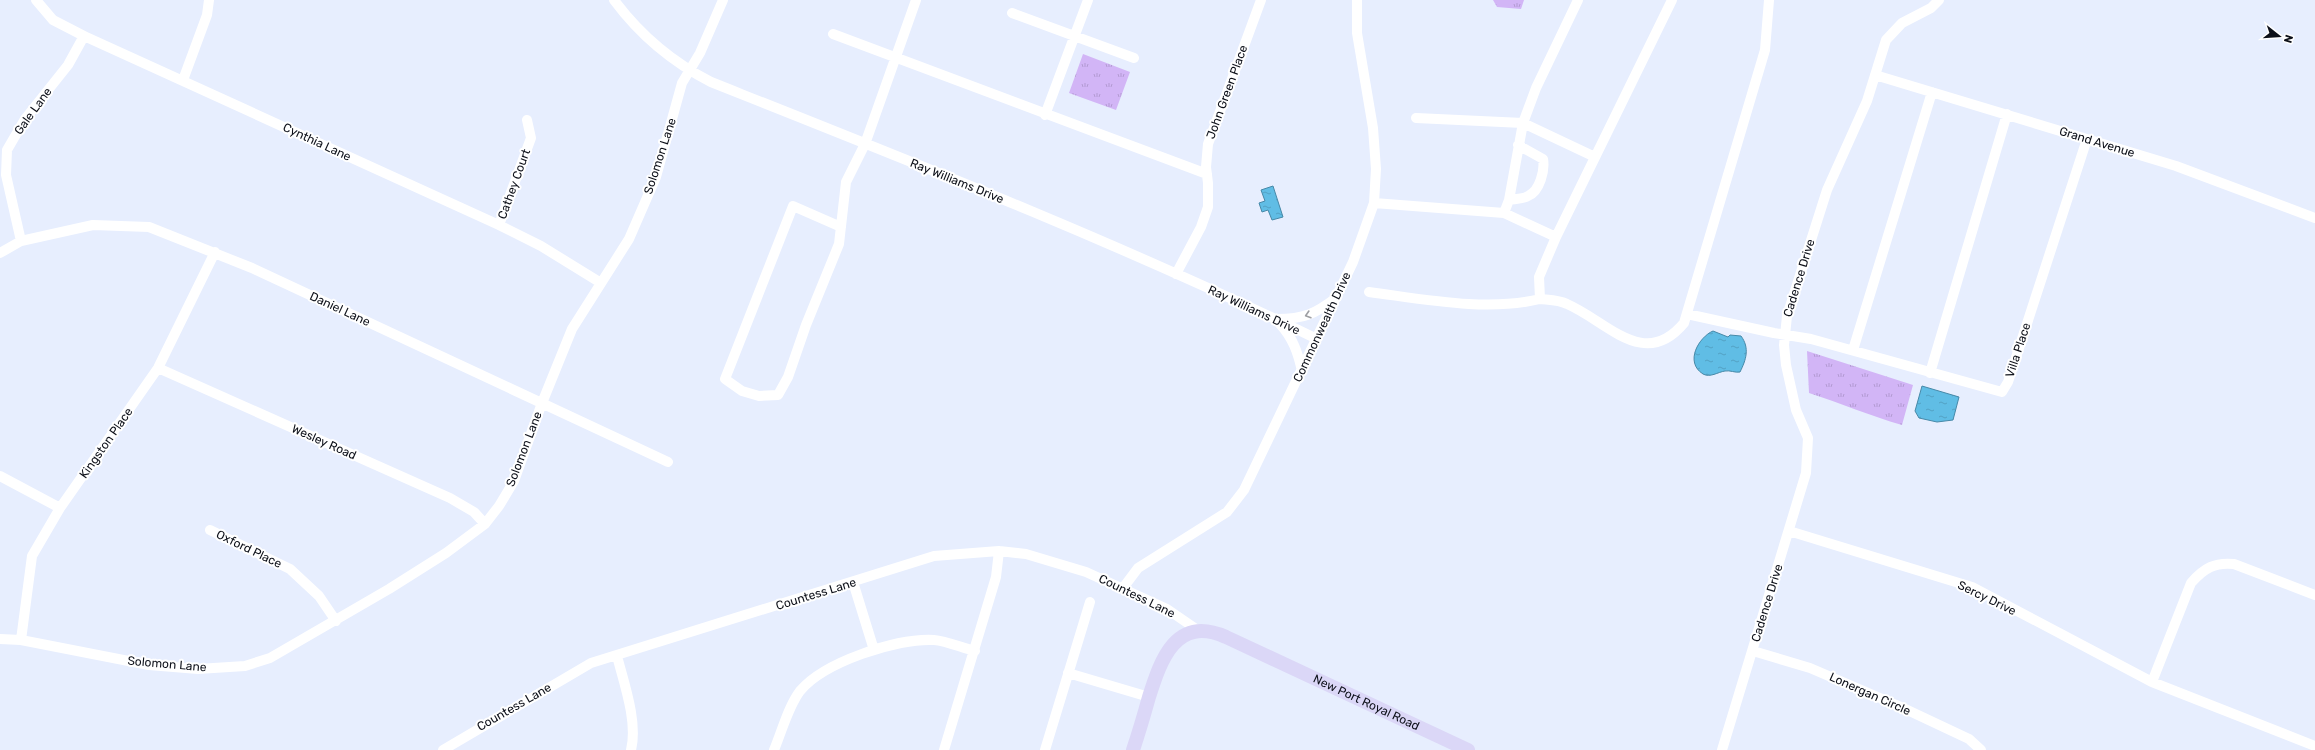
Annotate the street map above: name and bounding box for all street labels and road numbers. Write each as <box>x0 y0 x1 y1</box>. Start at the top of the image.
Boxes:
street label: John Green Place <box>1204 43 1251 141</box>
street label: Gale Lane <box>11 85 55 137</box>
street label: Solomon Lane <box>641 116 679 196</box>
street label: Cynthia Lane <box>281 120 354 164</box>
street label: Grand Avenue <box>2058 124 2137 160</box>
street label: Cathey Court <box>495 147 533 221</box>
street label: Ray Williams Drive <box>908 156 1006 206</box>
street label: Cadence Drive <box>1780 237 1818 319</box>
street label: Commonwealth Drive <box>1290 269 1354 384</box>
street label: Ray Williams Drive <box>1206 283 1302 338</box>
street label: Daniel Lane <box>308 289 373 329</box>
street label: Villa Place <box>2003 321 2034 379</box>
street label: Kingston Place <box>76 405 136 481</box>
street label: Solomon Lane <box>503 409 545 489</box>
street label: Wesley Road <box>289 422 359 462</box>
street label: Oxford Place <box>214 527 284 571</box>
street label: Cadence Drive <box>1748 562 1786 644</box>
street label: Countess Lane <box>1097 571 1178 621</box>
street label: Countess Lane <box>774 575 858 613</box>
street label: Sercy Drive <box>1956 578 2019 618</box>
street label: Solomon Lane <box>127 654 207 674</box>
street label: Lonergan Circle <box>1827 670 1913 718</box>
street label: New Port Royal Road <box>1311 672 1422 733</box>
street label: Countess Lane <box>474 680 554 734</box>

